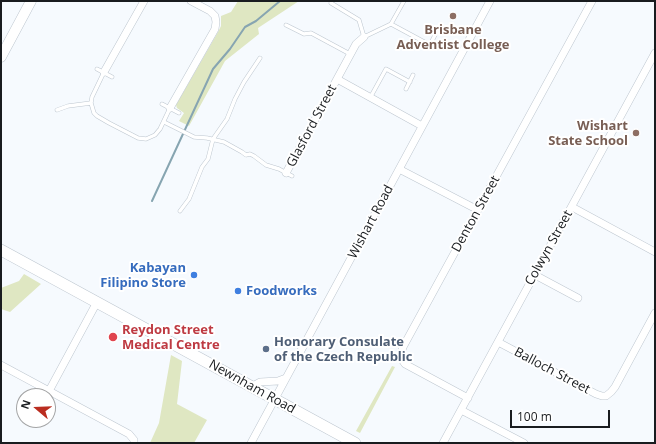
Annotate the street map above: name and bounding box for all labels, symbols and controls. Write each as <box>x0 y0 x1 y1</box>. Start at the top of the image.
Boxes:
marker: Brisbane Adventist College <box>448 11 458 21</box>
place label: Brisbane Adventist College <box>397 22 509 53</box>
street label: Glasford Street <box>284 82 340 170</box>
place label: Wishart State School <box>548 118 628 149</box>
marker: Wishart State School <box>631 128 641 138</box>
street label: Denton Street <box>449 173 503 255</box>
street label: Wishart Road <box>345 183 397 261</box>
street label: Colwyn Street <box>522 208 576 288</box>
place label: Kabayan Filipino Store <box>100 260 186 291</box>
marker: Kabayan Filipino Store <box>189 270 199 280</box>
place label: Foodworks <box>246 283 317 299</box>
marker: Foodworks <box>233 286 243 296</box>
place label: Reydon Street Medical Centre <box>122 322 220 353</box>
marker: Reydon Street Medical Centre <box>107 331 119 343</box>
place label: Honorary Consulate of the Czech Republic <box>274 334 412 365</box>
marker: Honorary Consulate of the Czech Republic <box>261 344 271 354</box>
street label: Balloch Street <box>511 344 593 398</box>
street label: Newnham Road <box>206 357 298 417</box>
north arrow <box>16 388 56 428</box>
text: N <box>17 398 34 411</box>
scale bar <box>512 402 612 428</box>
text: 100 m <box>517 408 552 425</box>

